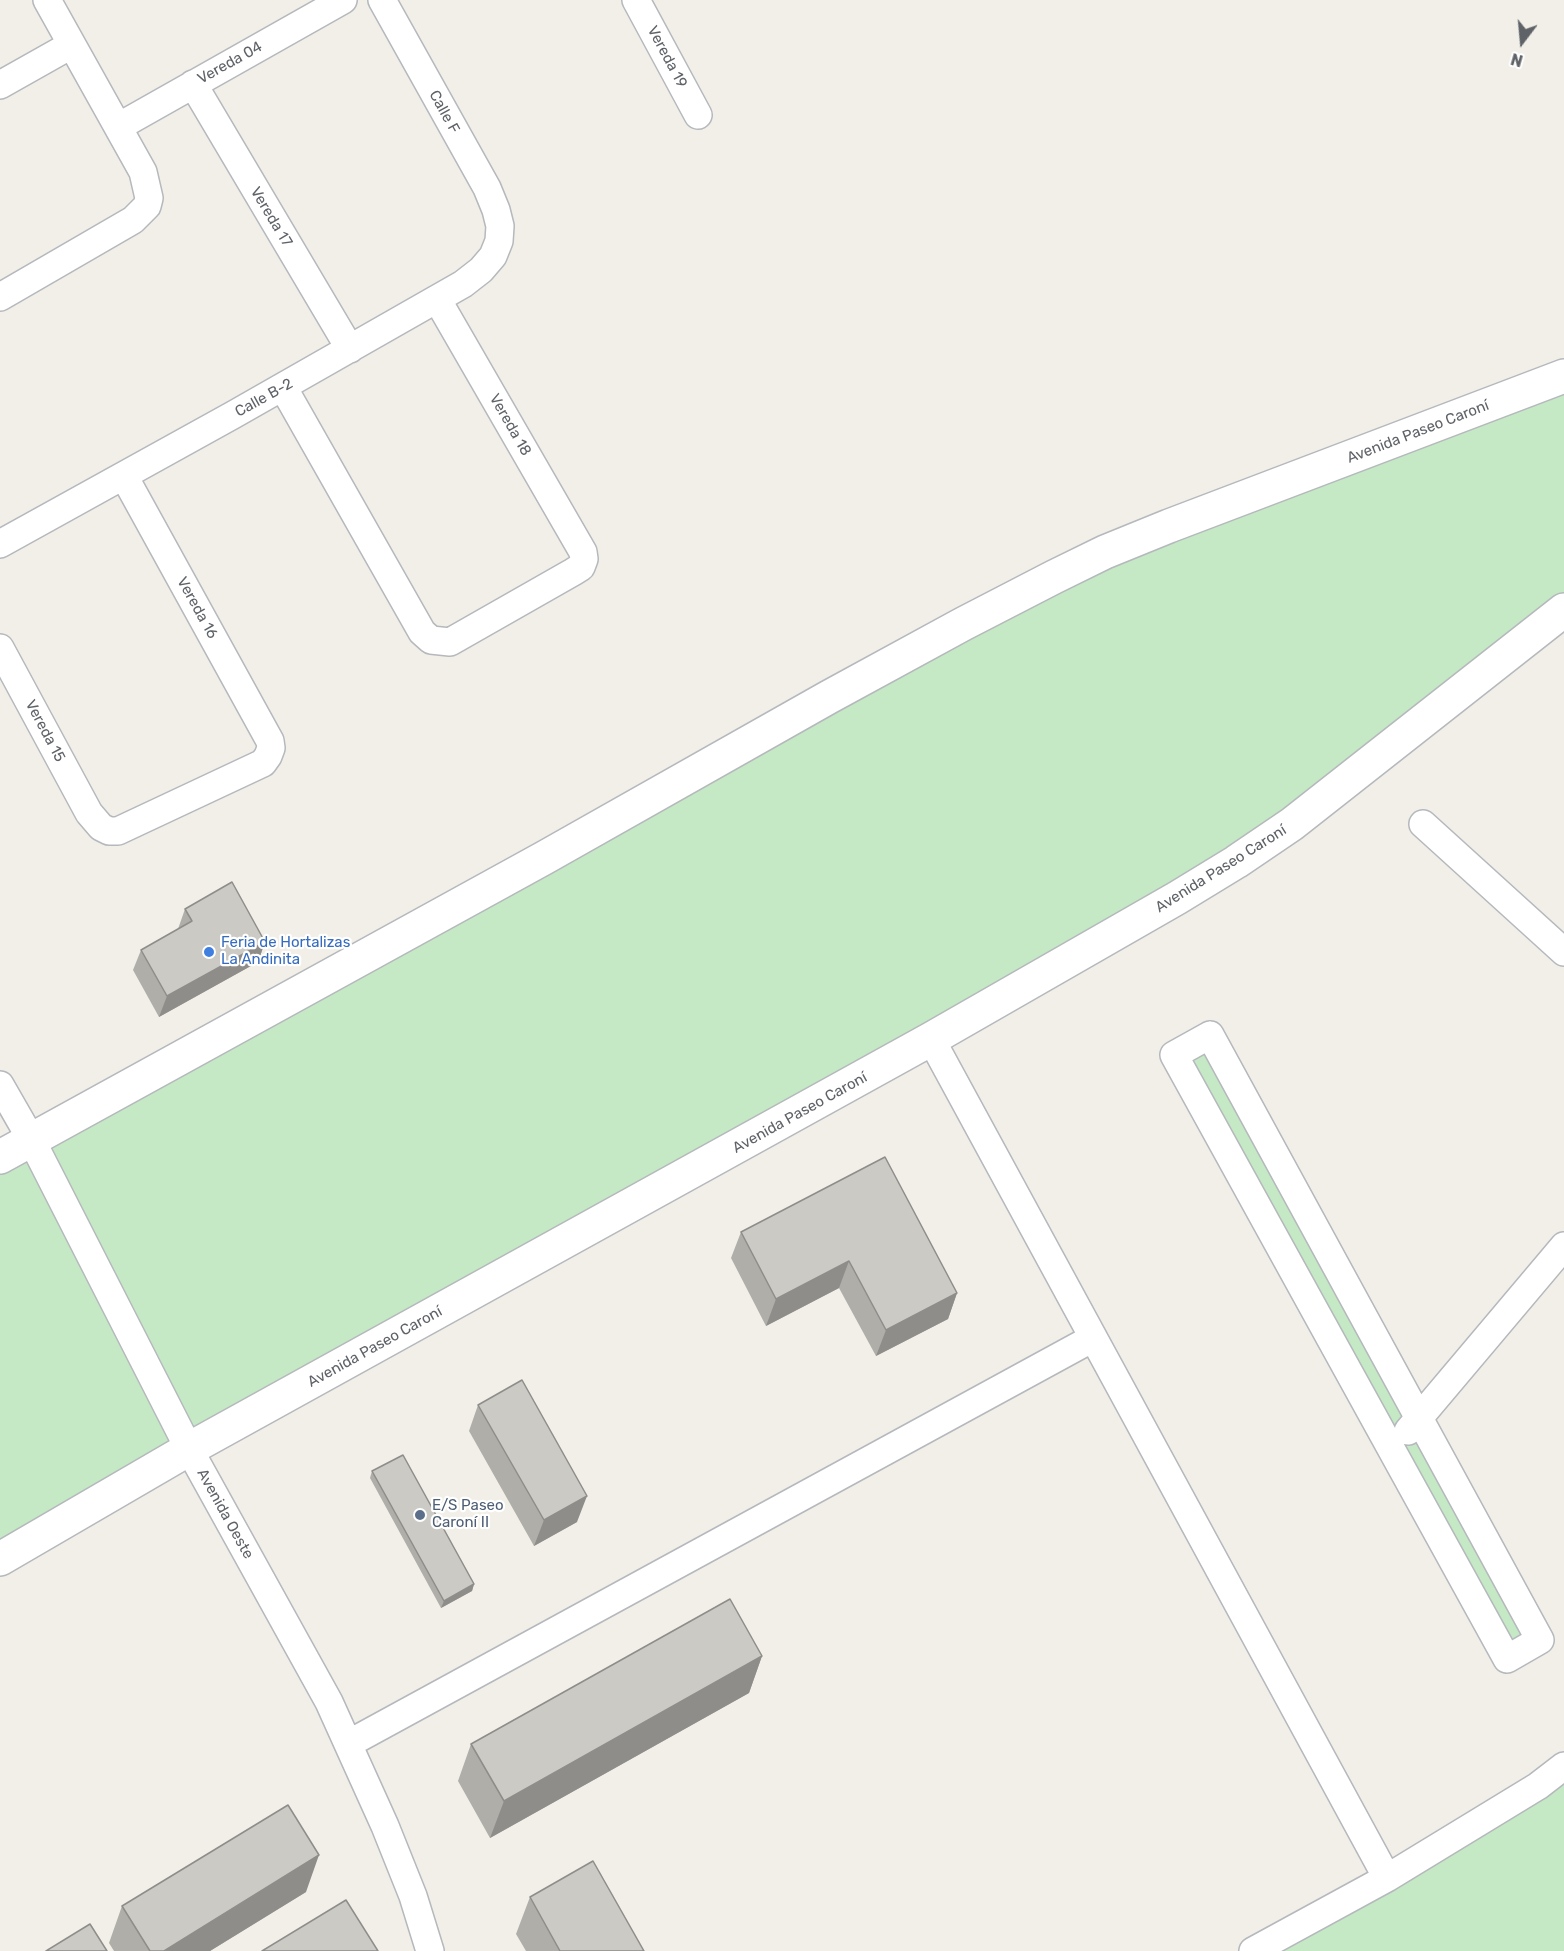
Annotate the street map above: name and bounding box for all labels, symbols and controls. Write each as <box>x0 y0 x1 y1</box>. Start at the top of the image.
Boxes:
north arrow <box>1492 12 1552 72</box>
street label: Vereda 19 <box>643 23 691 91</box>
street label: Vereda 04 <box>195 38 265 88</box>
text: N <box>1509 49 1525 71</box>
street label: Calle F <box>425 87 463 137</box>
street label: Vereda 17 <box>246 184 296 250</box>
street label: Calle B-2 <box>232 375 296 421</box>
street label: Vereda 18 <box>485 391 535 459</box>
street label: Avenida Paseo Caroní <box>1344 397 1492 467</box>
street label: Vereda 16 <box>173 574 221 642</box>
street label: Vereda 15 <box>21 697 69 765</box>
street label: Avenida Paseo Caroní <box>1152 821 1290 917</box>
place label: Feria de Hortalizas La Andinita <box>221 934 350 969</box>
marker: Feria de Hortalizas La Andinita <box>202 945 216 959</box>
street label: Avenida Paseo Caroní <box>730 1069 870 1157</box>
street label: Avenida Paseo Caroní <box>305 1303 445 1391</box>
street label: Avenida Oeste <box>193 1466 257 1562</box>
place label: E/S Paseo Caroní II <box>432 1497 504 1532</box>
marker: E/S Paseo Caroní II <box>413 1508 427 1522</box>

